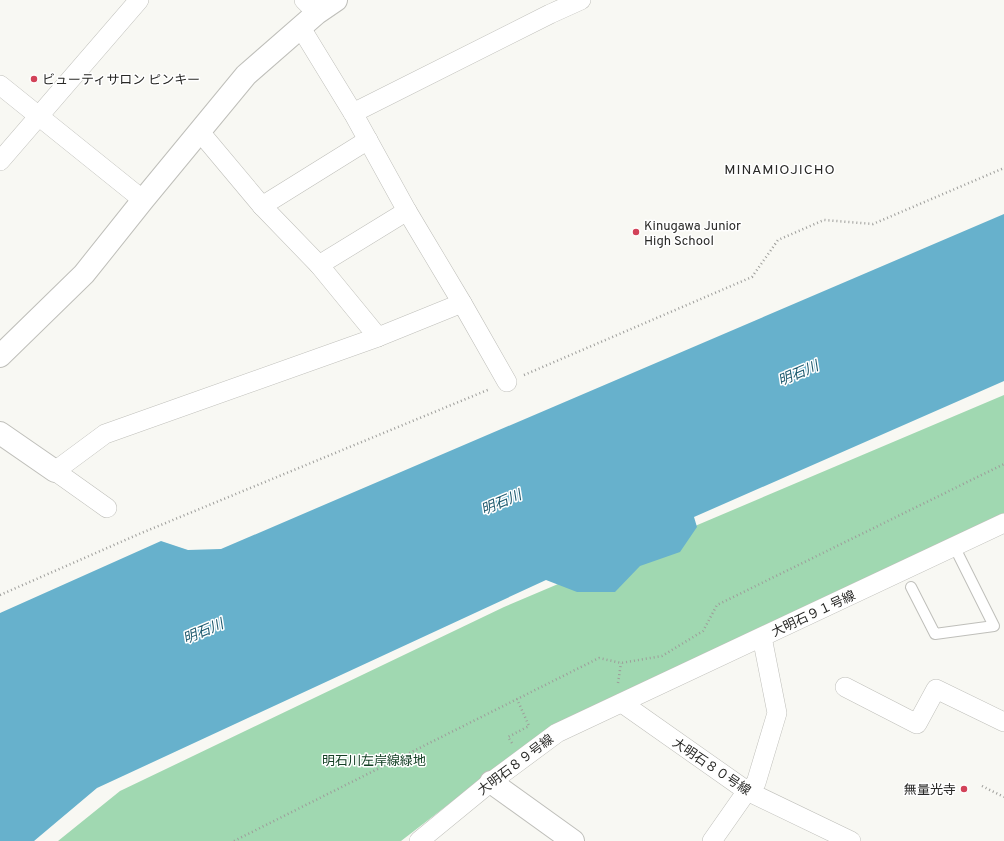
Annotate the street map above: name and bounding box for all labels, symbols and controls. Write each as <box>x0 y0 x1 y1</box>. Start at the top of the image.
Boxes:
place label: ビューティサロン ピンキー <box>42 73 200 89</box>
marker: ビューティサロン ピンキー <box>29 74 39 84</box>
district label: MINAMIOJICHO <box>724 162 836 179</box>
place label: Kinugawa Junior High School <box>644 219 741 250</box>
marker: Kinugawa Junior High School <box>631 227 641 237</box>
water label: 明石川 <box>776 358 823 390</box>
water label: 明石川 <box>479 487 526 519</box>
street label: 大明石９１号線 <box>769 587 858 641</box>
water label: 明石川 <box>181 616 228 648</box>
street label: 大明石８９号線 <box>474 731 557 799</box>
street label: 大明石８０号線 <box>669 735 754 800</box>
park label: 明石川左岸線緑地 <box>322 753 426 770</box>
place label: 無量光寺 <box>904 783 956 799</box>
marker: 無量光寺 <box>959 784 969 794</box>

